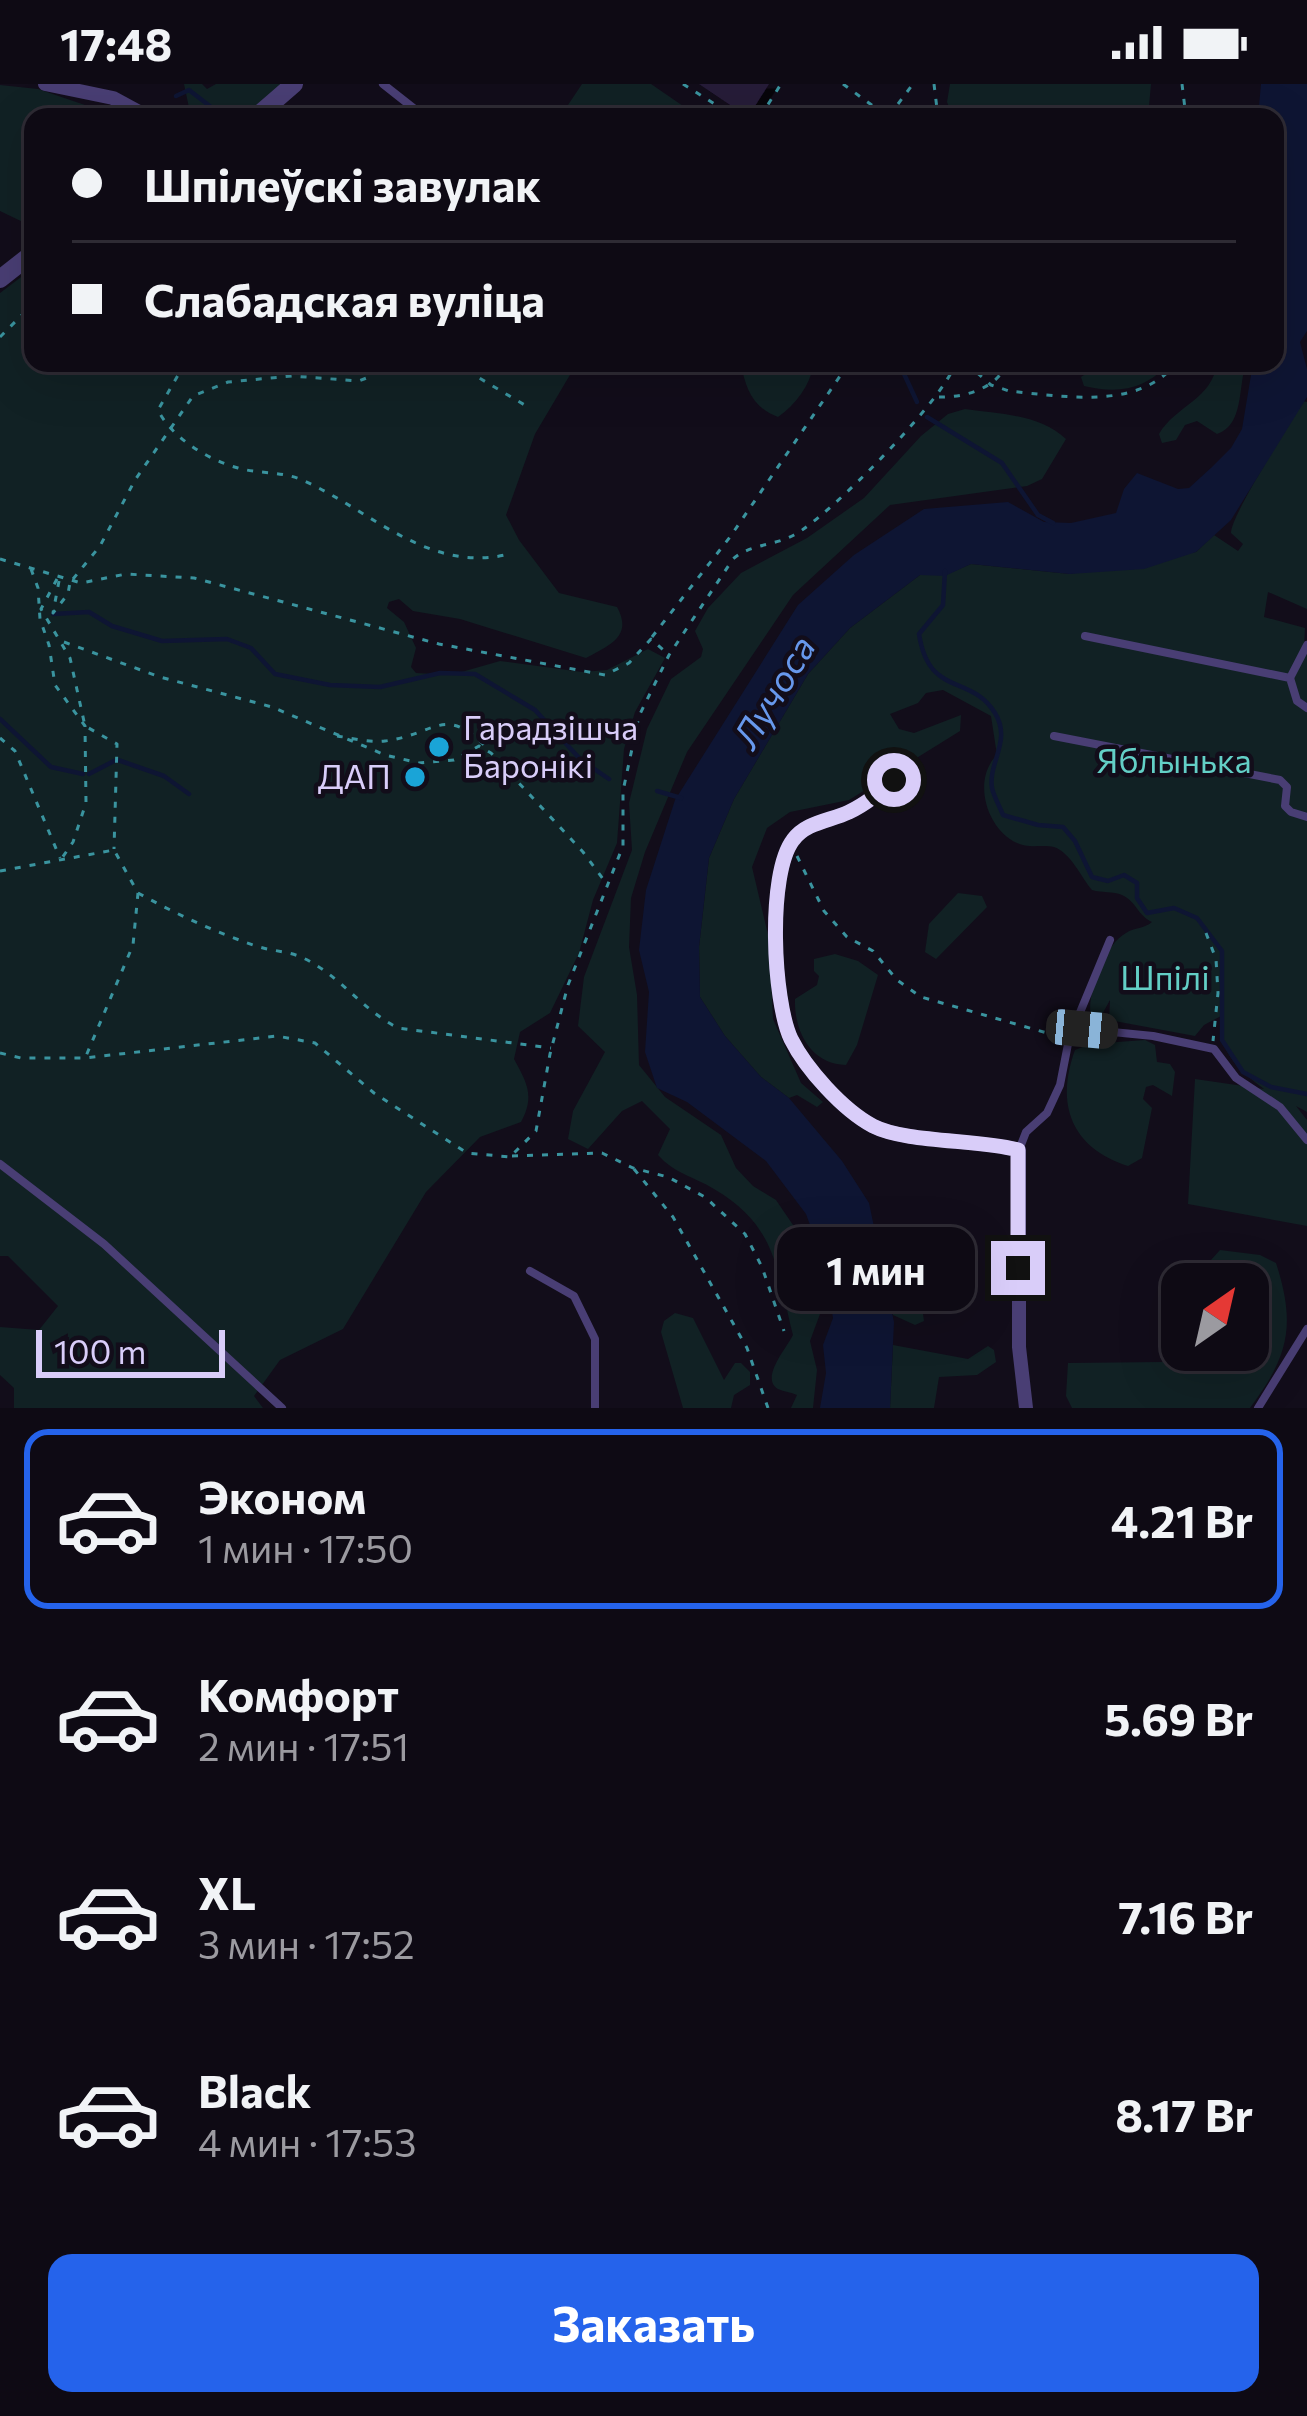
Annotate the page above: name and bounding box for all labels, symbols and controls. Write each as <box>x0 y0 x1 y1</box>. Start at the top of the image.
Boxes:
text: 17:48 <box>60 15 172 70</box>
text: Шпілеўскі завулак <box>144 156 541 211</box>
text: Слабадская вуліца <box>144 271 545 326</box>
water label: Лучоса <box>721 627 823 757</box>
place label: Гарадзішча Баронікі <box>463 706 638 785</box>
marker: Гарадзішча Баронікі <box>426 734 452 760</box>
park label: Яблынька <box>1096 739 1252 780</box>
route start <box>867 753 921 807</box>
place label: ДАП <box>318 755 391 796</box>
marker: ДАП <box>402 764 428 790</box>
park label: Шпілі <box>1120 956 1210 997</box>
car <box>1045 1008 1119 1050</box>
callout: 1 мин <box>778 1226 976 1310</box>
route end <box>991 1241 1045 1295</box>
text: 1 мин <box>826 1245 926 1293</box>
north arrow <box>1161 1263 1269 1371</box>
map controls <box>1161 1263 1269 1371</box>
scale bar <box>36 1324 225 1377</box>
text: 100 m <box>54 1330 146 1371</box>
icon: car <box>54 1465 162 1573</box>
text: Эконом <box>198 1468 366 1523</box>
text: 4.21 Br <box>1111 1492 1253 1547</box>
text: 1 мин · 17:50 <box>198 1523 413 1571</box>
icon: car <box>54 1663 162 1771</box>
text: Комфорт <box>198 1666 399 1721</box>
text: 5.69 Br <box>1104 1690 1253 1745</box>
text: 2 мин · 17:51 <box>198 1721 409 1769</box>
icon: car <box>54 1861 162 1969</box>
text: XL <box>198 1864 256 1919</box>
text: 7.16 Br <box>1118 1888 1253 1943</box>
text: 3 мин · 17:52 <box>198 1919 415 1967</box>
icon: car <box>54 2059 162 2167</box>
text: Black <box>198 2062 311 2117</box>
text: 8.17 Br <box>1115 2086 1253 2141</box>
text: 4 мин · 17:53 <box>198 2117 416 2165</box>
button: Заказать <box>48 2254 1259 2392</box>

